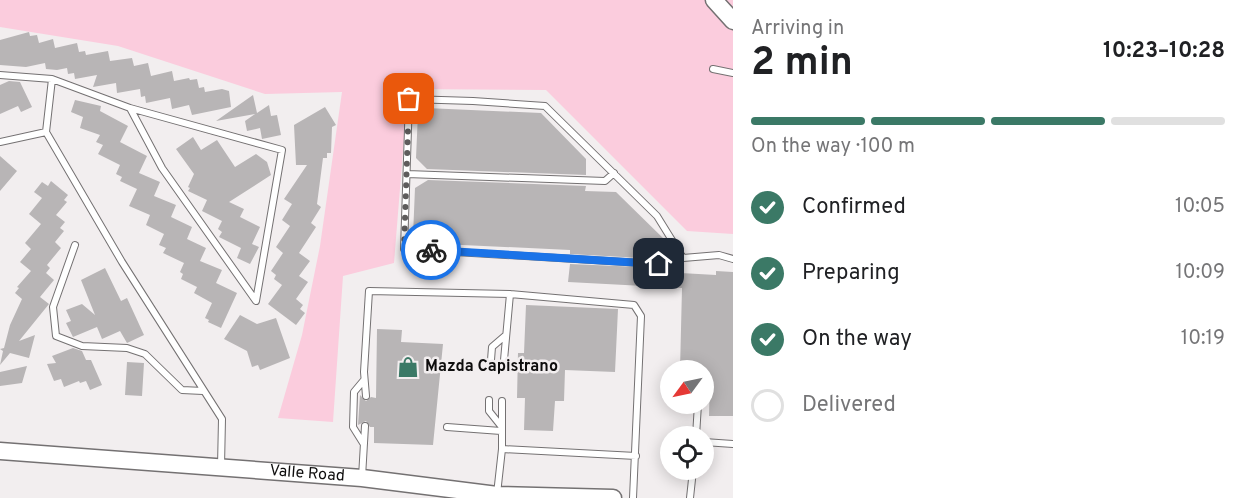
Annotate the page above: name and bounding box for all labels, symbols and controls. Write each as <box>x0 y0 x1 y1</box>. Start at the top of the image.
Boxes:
text: Arriving in <box>751 16 844 42</box>
text: 10:23–10:28 <box>1103 38 1225 65</box>
text: 2 min <box>751 40 853 89</box>
pin <box>383 73 434 124</box>
icon: bag <box>392 82 425 115</box>
text: On the way · 100 m <box>751 134 915 160</box>
icon: check <box>751 191 784 224</box>
text: Confirmed <box>802 194 906 221</box>
text: 10:05 <box>1175 194 1225 220</box>
courier <box>401 220 461 280</box>
icon: bike <box>415 234 448 267</box>
pin <box>633 238 684 289</box>
icon: home <box>642 247 675 280</box>
icon: check <box>751 257 784 290</box>
text: Preparing <box>802 260 900 287</box>
text: 10:09 <box>1175 260 1225 286</box>
icon: check <box>751 323 784 356</box>
text: On the way <box>802 326 912 353</box>
text: 10:19 <box>1181 326 1225 352</box>
shop icon: Mazda Capistrano <box>396 355 420 379</box>
place label: Mazda Capistrano <box>425 357 558 377</box>
north arrow <box>660 360 714 414</box>
map controls <box>660 360 714 480</box>
text: Delivered <box>802 392 896 419</box>
button: locate <box>660 426 714 480</box>
street label: Valle Road <box>269 461 346 487</box>

